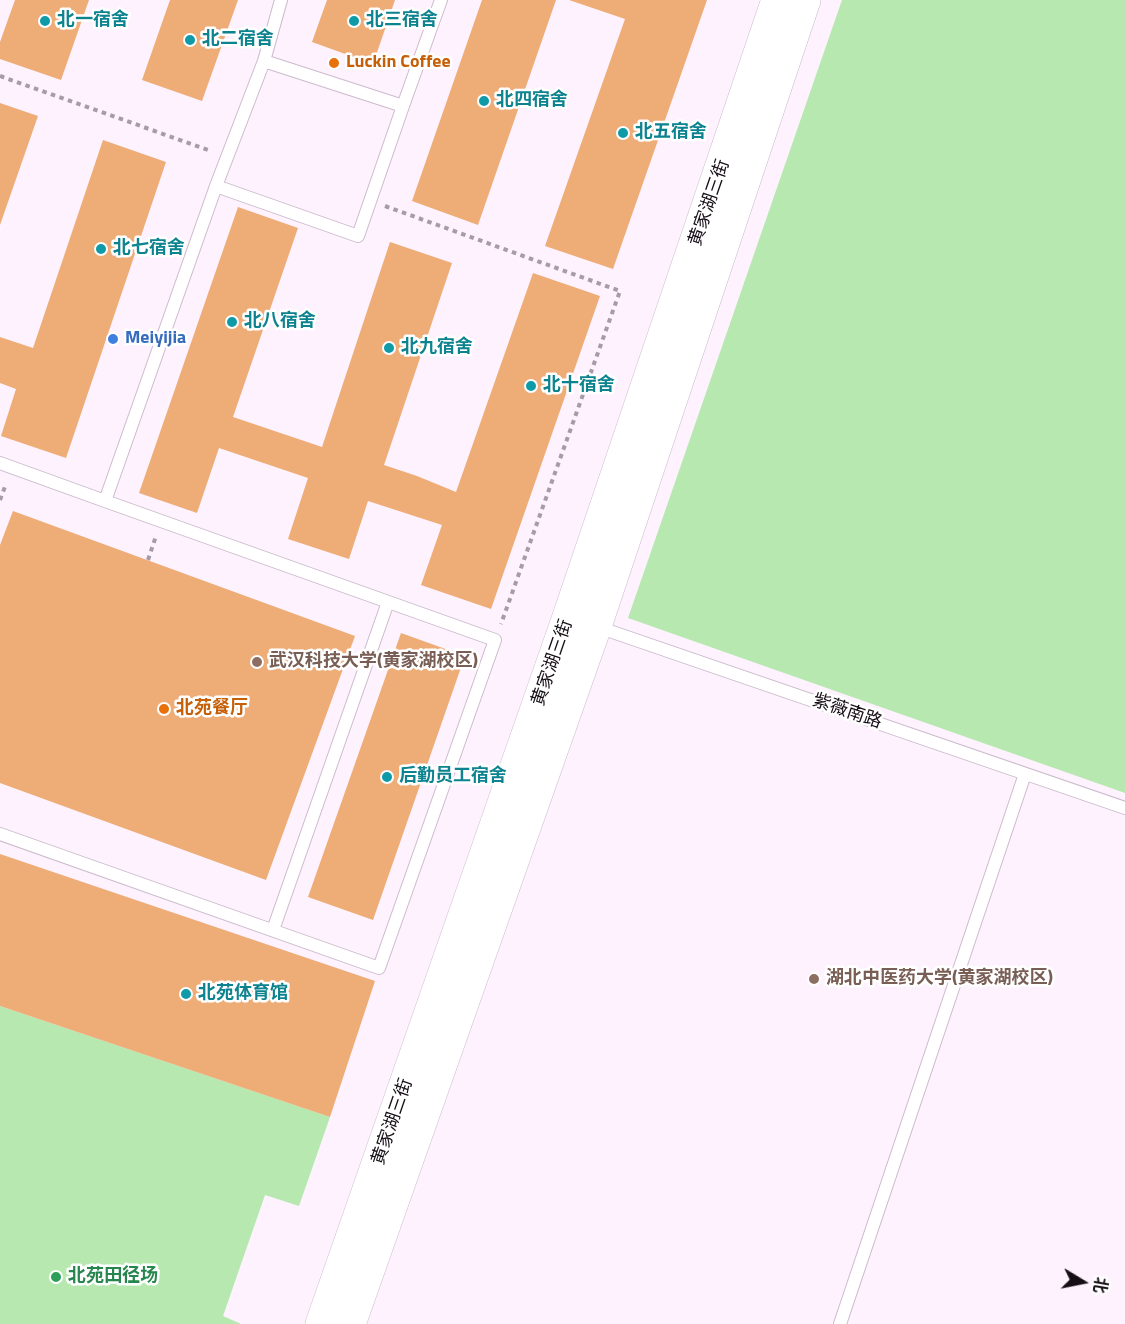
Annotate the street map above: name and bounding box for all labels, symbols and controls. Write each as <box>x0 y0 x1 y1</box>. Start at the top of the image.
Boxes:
place label: 北一宿舍 <box>57 10 129 32</box>
place label: 北三宿舍 <box>366 10 438 32</box>
marker: 北一宿舍 <box>38 14 52 28</box>
marker: 北三宿舍 <box>347 14 361 28</box>
place label: 北二宿舍 <box>202 29 274 51</box>
marker: 北二宿舍 <box>183 33 197 47</box>
place label: Luckin Coffee <box>346 52 451 74</box>
marker: Luckin Coffee <box>327 56 341 70</box>
place label: 北四宿舍 <box>496 90 568 112</box>
marker: 北四宿舍 <box>477 94 491 108</box>
place label: 北五宿舍 <box>635 122 707 144</box>
marker: 北五宿舍 <box>616 126 630 140</box>
street label: 黄家湖三街 <box>685 157 735 249</box>
place label: 北七宿舍 <box>113 238 185 260</box>
marker: 北七宿舍 <box>94 242 108 256</box>
place label: 北八宿舍 <box>244 311 316 333</box>
marker: 北八宿舍 <box>225 315 239 329</box>
place label: Meiyijia <box>125 328 186 350</box>
marker: Meiyijia <box>106 332 120 346</box>
place label: 北九宿舍 <box>401 337 473 359</box>
marker: 北九宿舍 <box>382 341 396 355</box>
place label: 北十宿舍 <box>543 375 615 397</box>
marker: 北十宿舍 <box>524 379 538 393</box>
street label: 黄家湖三街 <box>528 617 578 709</box>
place label: 武汉科技大学(黄家湖校区) <box>269 651 478 673</box>
marker: 武汉科技大学(黄家湖校区) <box>250 655 264 669</box>
street label: 紫薇南路 <box>809 690 885 734</box>
place label: 北苑餐厅 <box>176 698 248 720</box>
marker: 北苑餐厅 <box>157 702 171 716</box>
place label: 后勤员工宿舍 <box>399 766 507 788</box>
marker: 后勤员工宿舍 <box>380 770 394 784</box>
place label: 湖北中医药大学(黄家湖校区) <box>826 968 1053 990</box>
marker: 湖北中医药大学(黄家湖校区) <box>807 972 821 986</box>
place label: 北苑体育馆 <box>198 983 288 1005</box>
marker: 北苑体育馆 <box>179 987 193 1001</box>
street label: 黄家湖三街 <box>368 1076 418 1168</box>
north arrow <box>1053 1252 1113 1312</box>
place label: 北苑田径场 <box>68 1266 158 1288</box>
marker: 北苑田径场 <box>49 1270 63 1284</box>
text: 北 <box>1088 1275 1114 1295</box>

